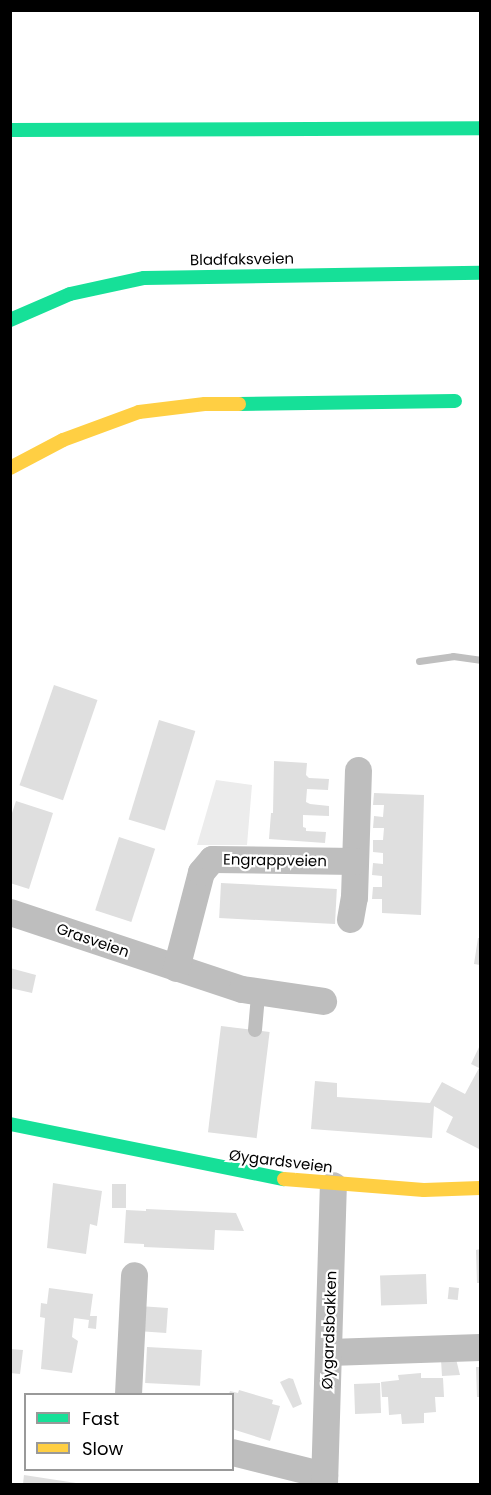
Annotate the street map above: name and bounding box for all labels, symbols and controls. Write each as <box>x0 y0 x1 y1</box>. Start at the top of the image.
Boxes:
street label: Bladfaksveien <box>190 249 294 269</box>
street label: Engrappveien <box>223 850 327 870</box>
street label: Grasveien <box>54 919 132 961</box>
street label: Øygardsveien <box>228 1146 334 1176</box>
street label: Øygardsbakken <box>318 1270 340 1390</box>
legend <box>24 1393 234 1471</box>
text: Fast <box>82 1406 119 1431</box>
text: Slow <box>82 1436 123 1461</box>

